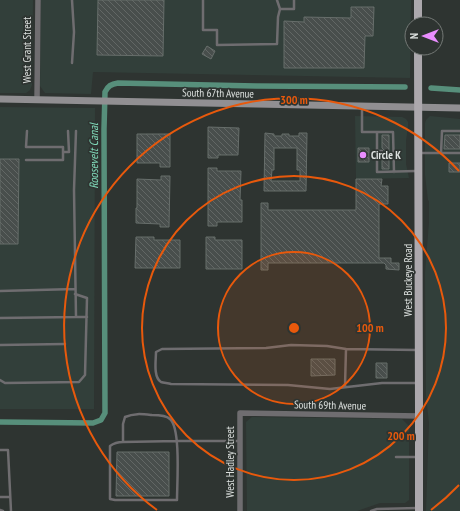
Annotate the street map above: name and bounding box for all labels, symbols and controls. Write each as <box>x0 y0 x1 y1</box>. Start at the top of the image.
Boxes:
north arrow <box>404 16 444 56</box>
street label: West Grant Street <box>20 17 34 83</box>
text: N <box>407 33 421 39</box>
street label: South 67th Avenue <box>182 85 255 101</box>
text: 300 m <box>280 92 308 107</box>
water label: Roosevelt Canal <box>86 122 101 189</box>
place label: Circle K <box>371 148 401 162</box>
marker: Circle K <box>358 150 368 160</box>
street label: West Buckeye Road <box>401 243 415 316</box>
text: 100 m <box>356 320 384 335</box>
centre of rings <box>287 321 301 335</box>
street label: South 69th Avenue <box>294 397 367 413</box>
street label: West Hadley Street <box>223 426 237 498</box>
text: 200 m <box>387 428 415 443</box>

